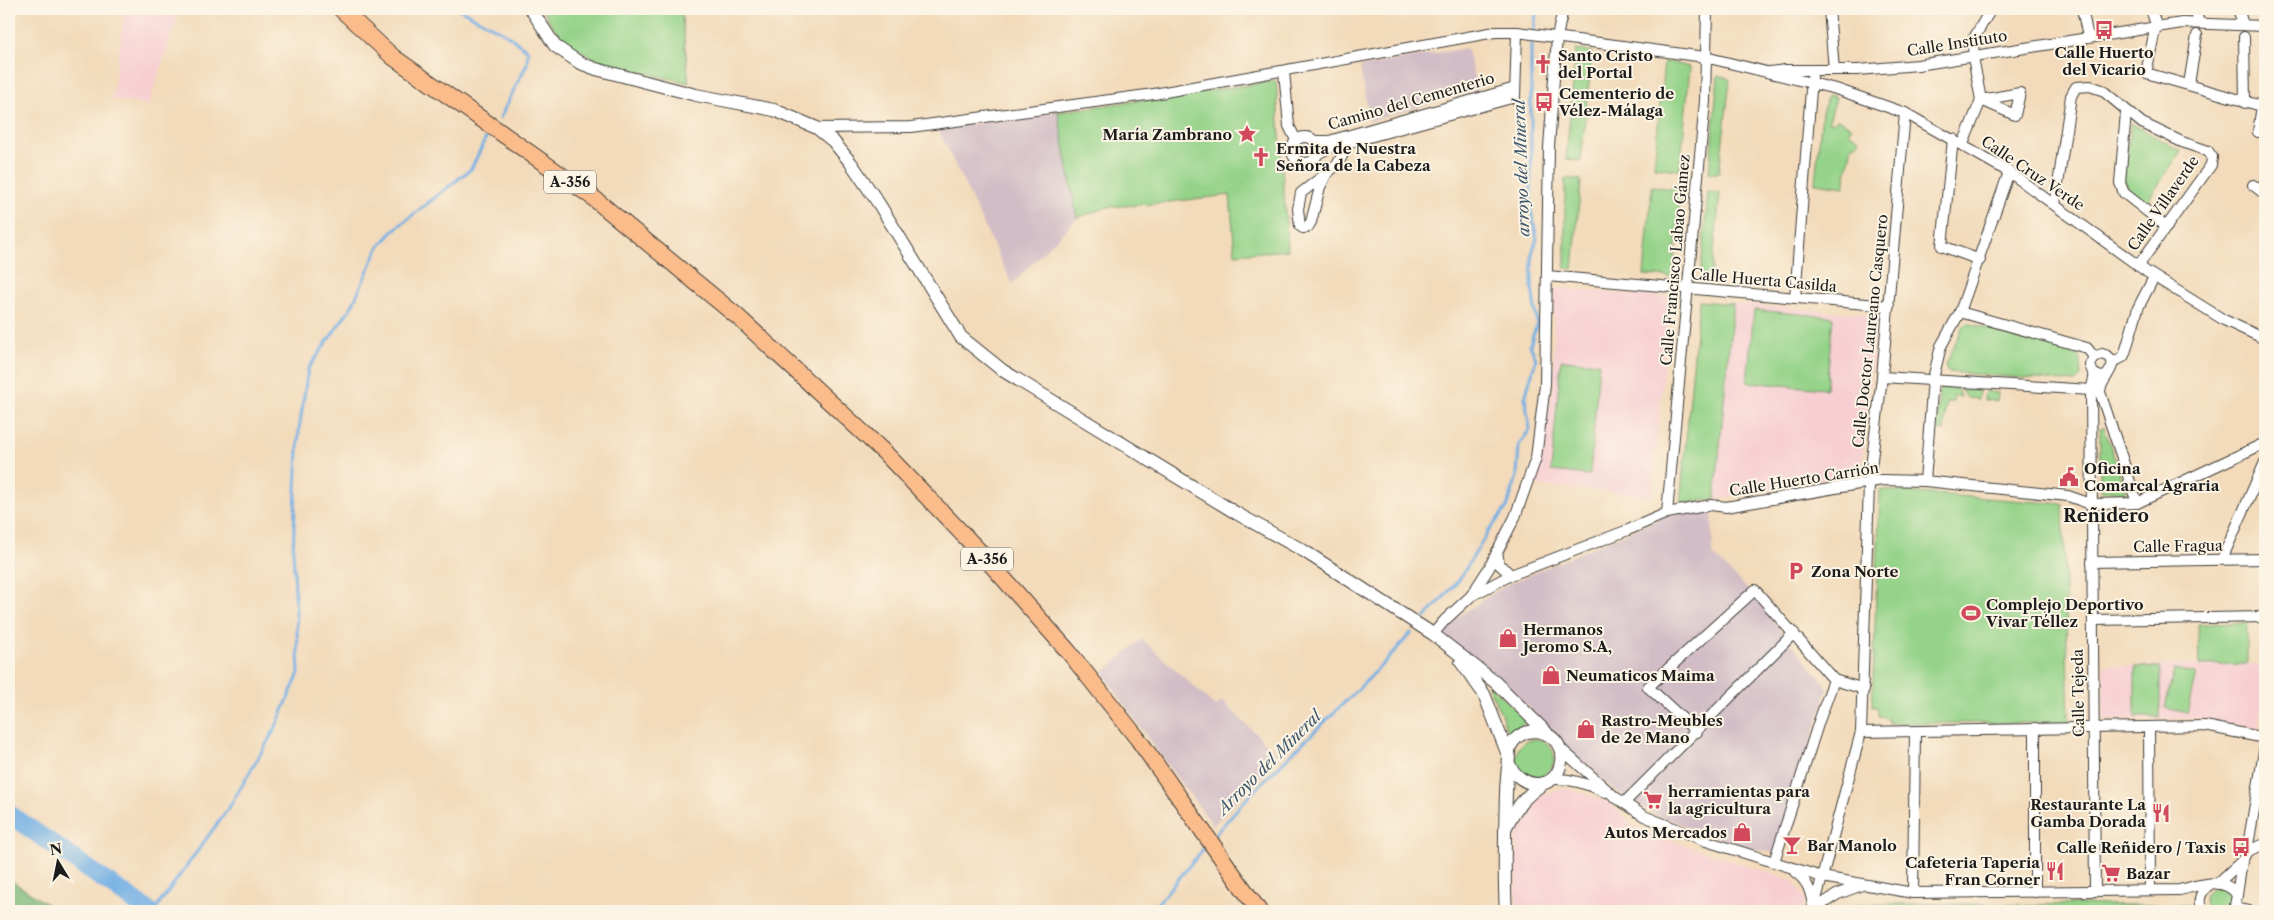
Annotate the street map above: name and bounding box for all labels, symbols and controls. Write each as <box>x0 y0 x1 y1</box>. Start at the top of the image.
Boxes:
bus stop icon: Calle Huerto del Vicario <box>2093 19 2115 41</box>
street label: Calle Instituto <box>1906 26 2008 60</box>
place label: Calle Huerto del Vicario <box>2054 43 2154 79</box>
place label: Santo Cristo del Portal <box>1558 46 1653 82</box>
church icon: Santo Cristo del Portal <box>1532 53 1554 75</box>
street label: Camino del Cementerio <box>1326 68 1496 134</box>
place label: Cementerio de Vélez-Málaga <box>1558 84 1674 120</box>
bus stop icon: Cementerio de Vélez-Málaga <box>1533 91 1555 113</box>
water label: arroyo del Mineral <box>1509 97 1533 237</box>
place icon: María Zambrano <box>1236 123 1258 145</box>
place label: María Zambrano <box>1103 125 1232 144</box>
street label: Calle Cruz Verde <box>1978 131 2088 215</box>
place label: Ermita de Nuestra Señora de la Cabeza <box>1276 139 1431 175</box>
church icon: Ermita de Nuestra Señora de la Cabeza <box>1250 146 1272 168</box>
street label: Calle Villaverde <box>2123 152 2203 254</box>
street label: Calle Francisco Labao Gámez <box>1656 153 1694 366</box>
road number: A-356 <box>544 170 596 193</box>
street label: Calle Doctor Laureano Casquero <box>1848 213 1892 449</box>
street label: Calle Huerta Casilda <box>1690 264 1838 296</box>
street label: Calle Huerto Carrión <box>1728 458 1881 500</box>
place label: Oficina Comarcal Agraria <box>2084 459 2220 495</box>
public building icon: Oficina Comarcal Agraria <box>2058 466 2080 488</box>
district label: Reñidero <box>2063 505 2149 527</box>
street label: Calle Fragua <box>2133 536 2223 556</box>
road number: A-356 <box>961 548 1013 570</box>
parking icon: Zona Norte <box>1785 560 1807 582</box>
place label: Zona Norte <box>1811 562 1898 581</box>
place label: Complejo Deportivo Vivar Téllez <box>1985 595 2144 631</box>
sports icon: Complejo Deportivo Vivar Téllez <box>1960 602 1982 624</box>
place label: Hermanos Jeromo S.A, <box>1520 620 1612 656</box>
shop icon: Hermanos Jeromo S.A, <box>1497 627 1519 649</box>
street label: Calle Tejeda <box>2068 649 2088 737</box>
shop icon: Neumaticos Maima <box>1540 664 1562 686</box>
place label: Neumaticos Maima <box>1566 666 1715 685</box>
water label: Arroyo del Mineral <box>1211 704 1327 820</box>
place label: Rastro-Meubles de 2e Mano <box>1601 711 1723 747</box>
shop icon: Rastro-Meubles de 2e Mano <box>1575 718 1597 740</box>
place label: herramientas para la agricultura <box>1668 782 1810 818</box>
supermarket icon: herramientas para la agricultura <box>1642 789 1664 811</box>
place label: Restaurante La Gamba Dorada <box>2030 795 2146 831</box>
restaurant icon: Restaurante La Gamba Dorada <box>2150 802 2172 824</box>
shop icon: Autos Mercados <box>1731 821 1753 843</box>
place label: Autos Mercados <box>1603 823 1727 842</box>
bar icon: Bar Manolo <box>1781 834 1803 856</box>
place label: Bar Manolo <box>1807 836 1897 855</box>
bus stop icon: Calle Reñidero / Taxis <box>2230 836 2252 858</box>
north arrow <box>32 838 82 888</box>
place label: Calle Reñidero / Taxis <box>2056 838 2226 857</box>
text: N <box>48 839 63 859</box>
place label: Cafeteria Taperia Fran Corner <box>1905 853 2041 889</box>
restaurant icon: Cafeteria Taperia Fran Corner <box>2044 860 2066 882</box>
supermarket icon: Bazar <box>2100 862 2122 884</box>
place label: Bazar <box>2126 864 2171 883</box>

